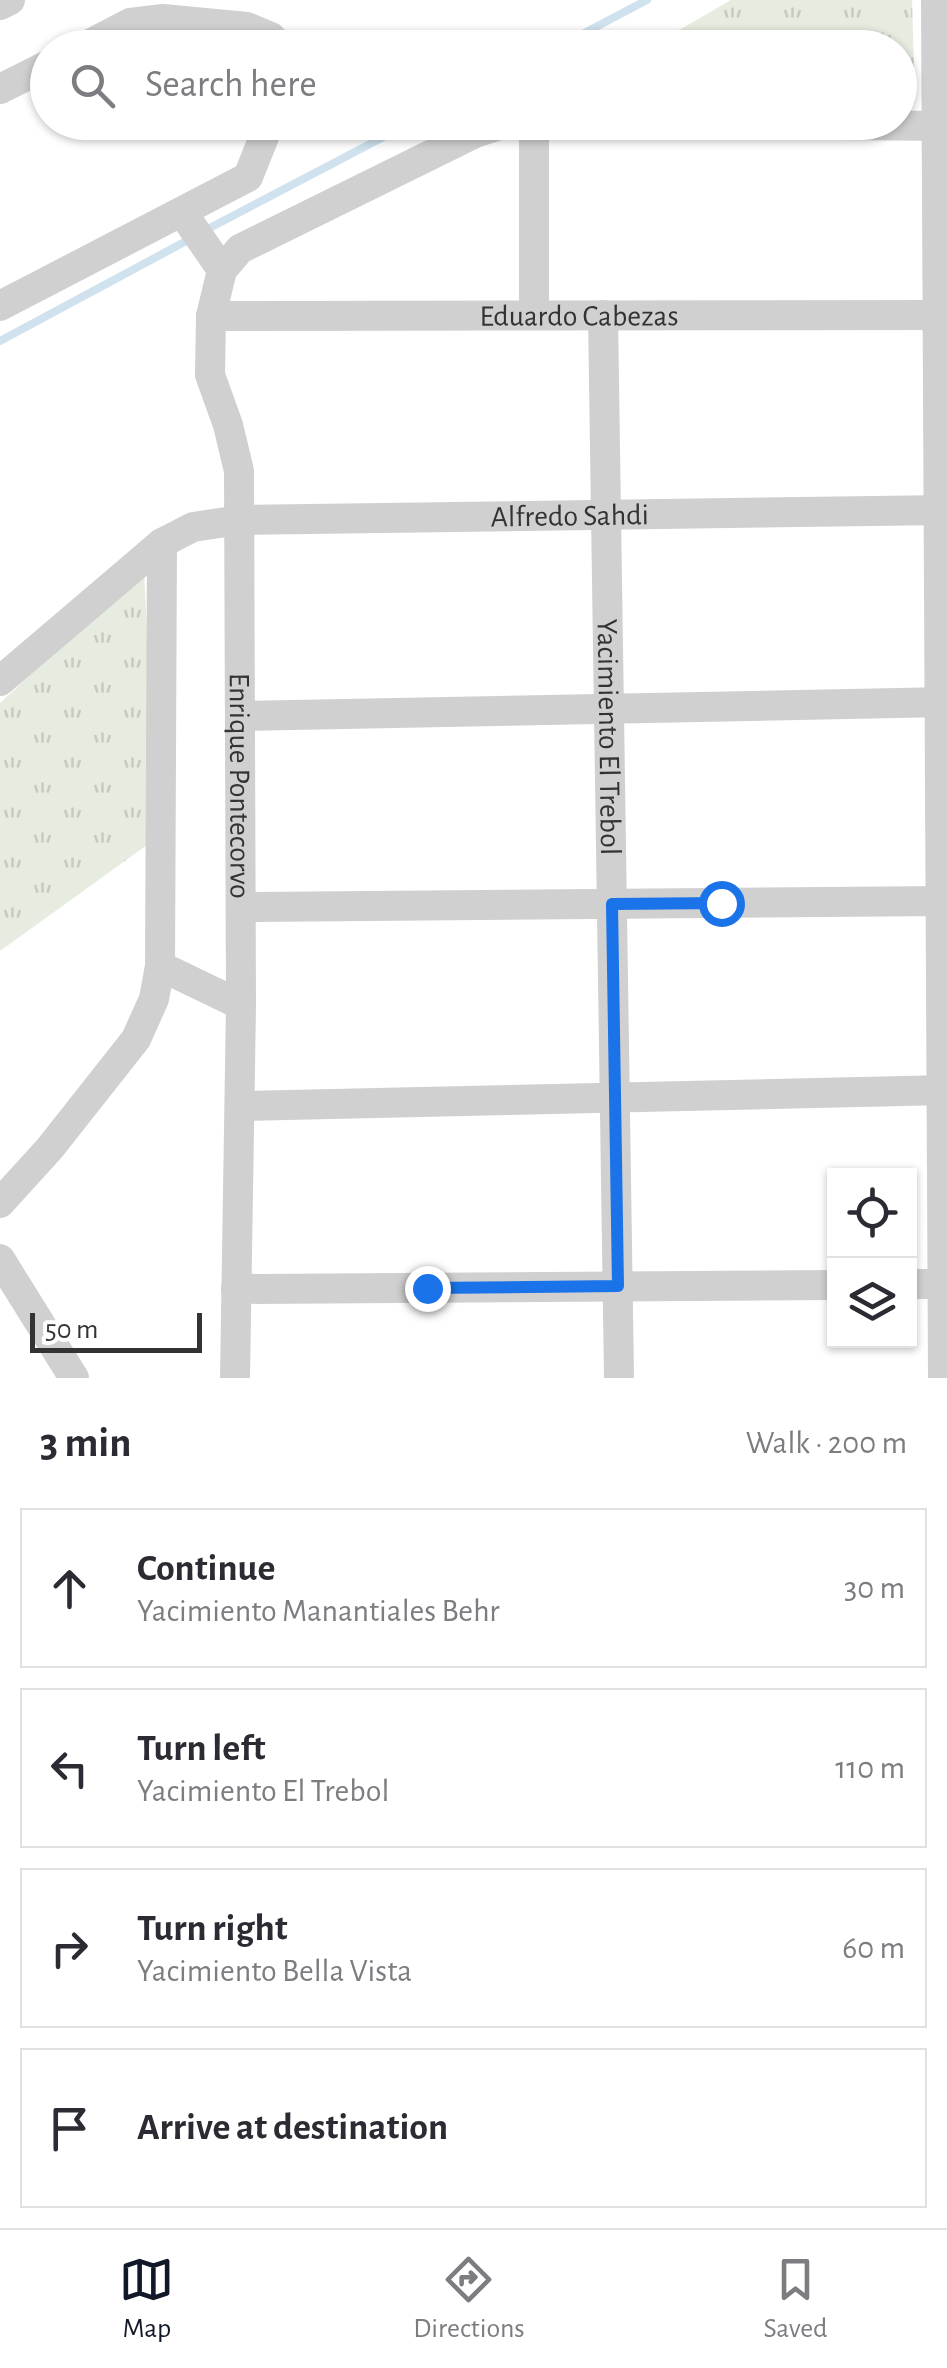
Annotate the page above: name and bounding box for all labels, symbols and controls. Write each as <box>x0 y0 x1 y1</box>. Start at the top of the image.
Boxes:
search box <box>30 30 917 140</box>
icon: search <box>65 58 120 113</box>
text: Search here <box>145 66 317 104</box>
street label: Eduardo Cabezas <box>479 301 679 332</box>
street label: Alfredo Sahdi <box>490 500 649 532</box>
street label: Yacimiento El Trebol <box>592 618 625 856</box>
street label: Enrique Pontecorvo <box>224 673 255 899</box>
route start <box>699 881 745 927</box>
map controls <box>827 1168 917 1348</box>
button: locate <box>827 1168 917 1258</box>
button: layers <box>827 1258 917 1348</box>
route end <box>405 1266 451 1312</box>
scale bar <box>30 1308 202 1352</box>
text: 50 m <box>45 1316 99 1344</box>
text: 3 min <box>40 1422 132 1464</box>
text: Walk · 200 m <box>746 1427 907 1459</box>
text: Continue <box>137 1550 275 1588</box>
icon: ahead <box>42 1561 97 1616</box>
text: 30 m <box>844 1572 905 1604</box>
text: Yacimiento Manantiales Behr <box>137 1595 500 1627</box>
text: Turn left <box>137 1730 265 1768</box>
icon: left <box>42 1741 97 1796</box>
text: 110 m <box>835 1752 905 1784</box>
text: Yacimiento El Trebol <box>137 1775 389 1807</box>
text: Turn right <box>137 1910 287 1948</box>
icon: right <box>42 1921 97 1976</box>
text: 60 m <box>842 1932 905 1964</box>
text: Yacimiento Bella Vista <box>137 1955 412 1987</box>
icon: arrive <box>42 2101 97 2156</box>
text: Arrive at destination <box>137 2109 448 2147</box>
tab: Map <box>119 2252 174 2346</box>
tab: Directions <box>413 2252 525 2346</box>
tab: Saved <box>764 2252 828 2346</box>

